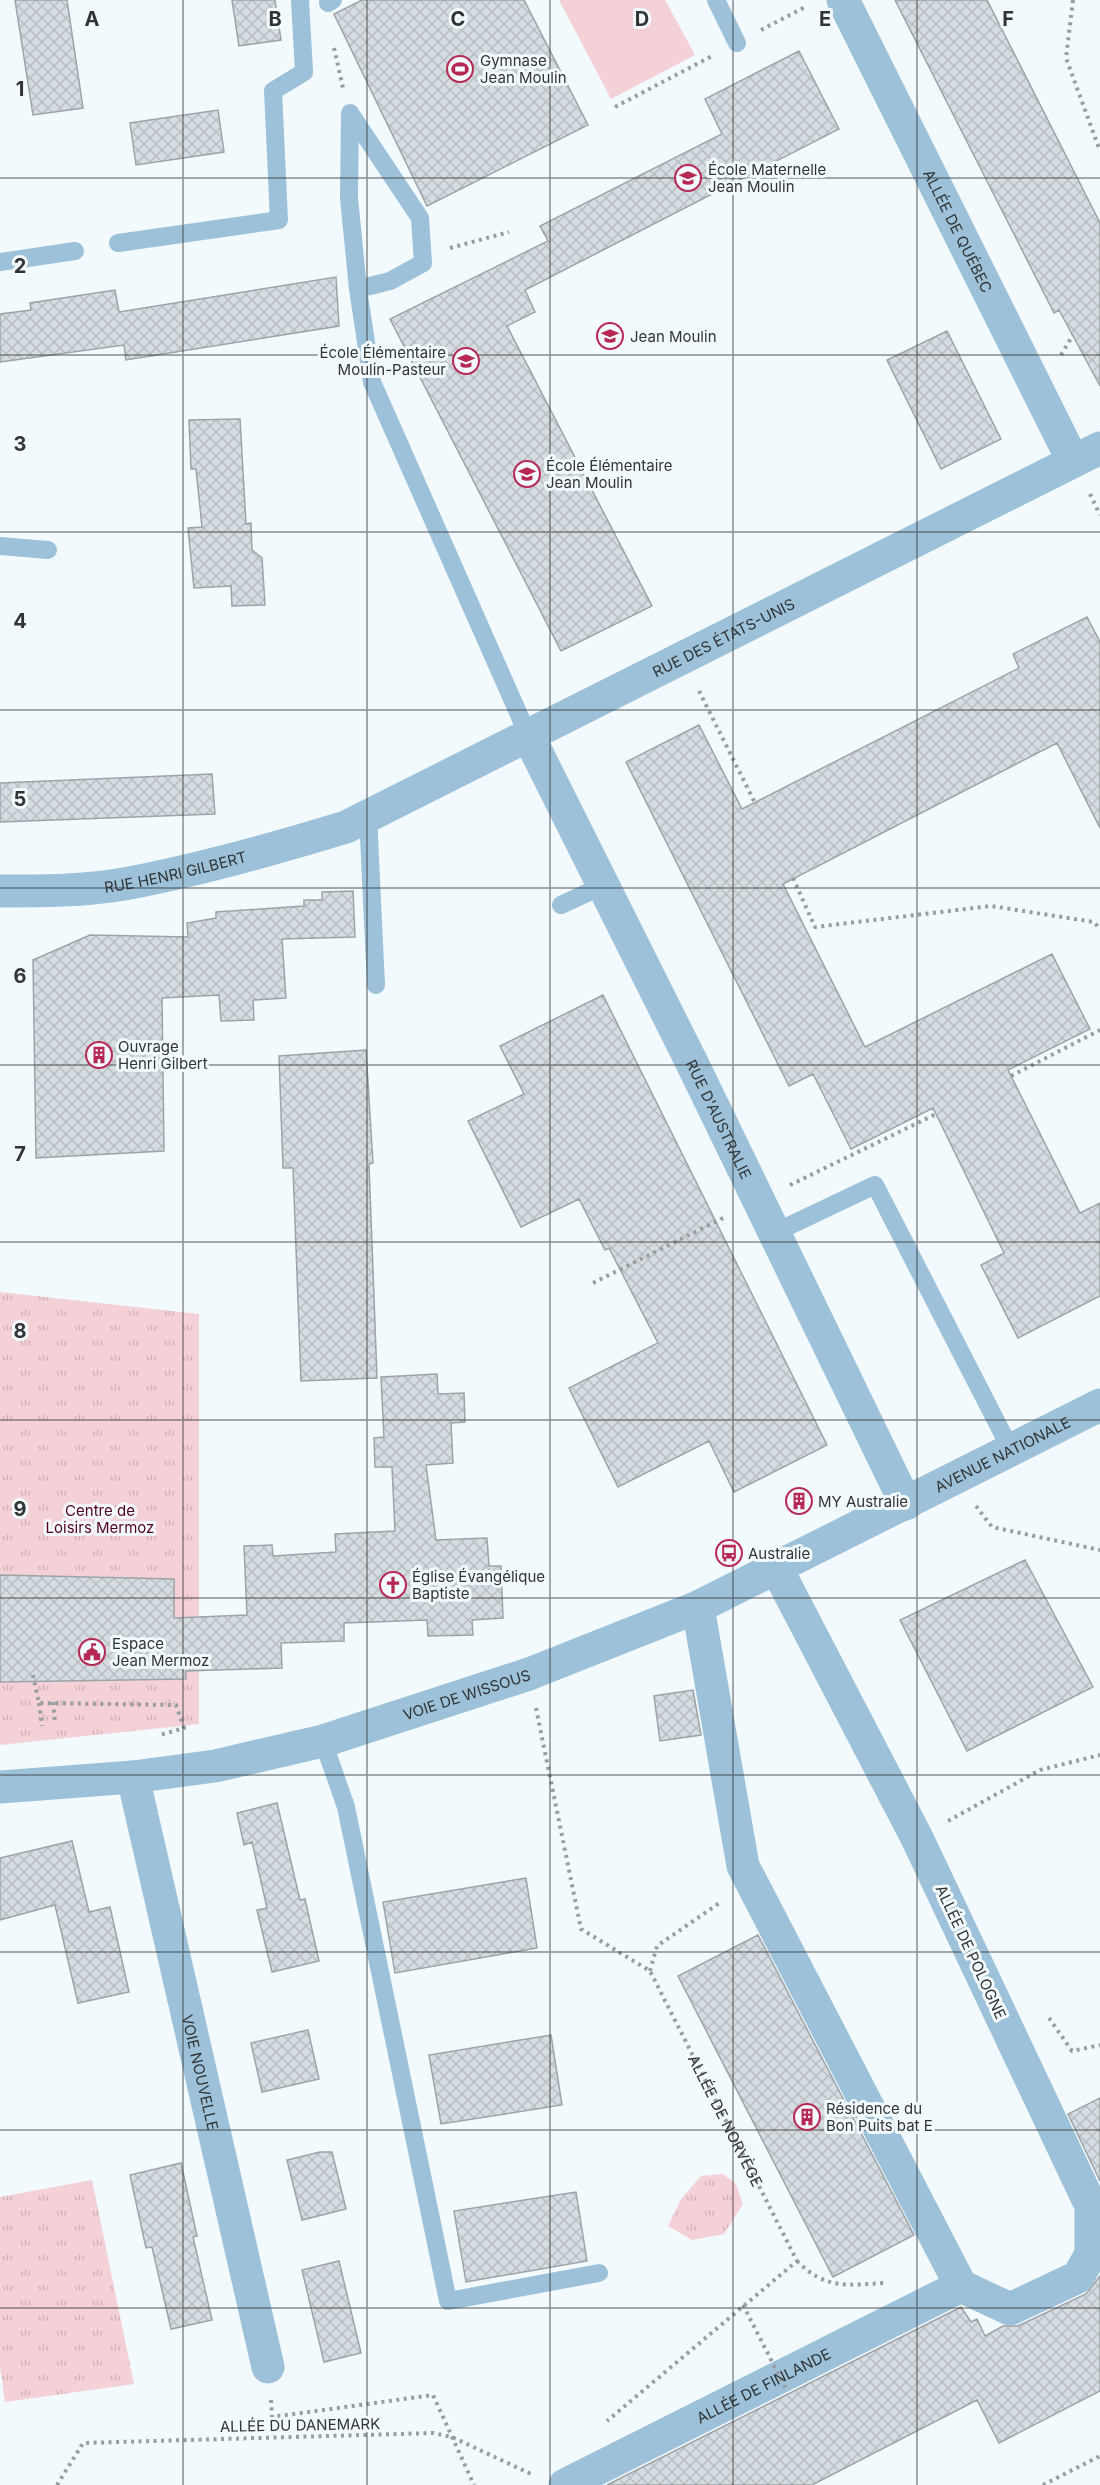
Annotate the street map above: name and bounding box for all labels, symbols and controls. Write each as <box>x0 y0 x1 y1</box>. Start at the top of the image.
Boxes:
text: A <box>85 7 100 31</box>
text: B <box>268 7 282 31</box>
text: C <box>451 7 465 31</box>
text: D <box>635 7 649 31</box>
text: E <box>819 7 831 31</box>
text: F <box>1002 7 1014 31</box>
place label: Gymnase Jean Moulin <box>480 51 567 87</box>
sports icon: Gymnase Jean Moulin <box>445 54 475 84</box>
text: 1 <box>16 77 24 101</box>
place label: École Maternelle Jean Moulin <box>708 160 826 196</box>
school or university icon: École Maternelle Jean Moulin <box>673 163 703 193</box>
street label: ALLÉE DE QUÉBEC <box>920 166 997 296</box>
text: 2 <box>14 254 26 278</box>
school or university icon: Jean Moulin <box>595 321 625 351</box>
place label: Jean Moulin <box>630 327 717 346</box>
place label: École Élémentaire Moulin-Pasteur <box>320 343 446 379</box>
school or university icon: École Élémentaire Moulin-Pasteur <box>451 346 481 376</box>
text: 3 <box>14 432 26 456</box>
place label: École Élémentaire Jean Moulin <box>546 456 673 492</box>
school or university icon: École Élémentaire Jean Moulin <box>512 459 542 489</box>
street label: RUE DES ÉTATS-UNIS <box>649 594 798 681</box>
text: 4 <box>13 609 27 633</box>
text: 5 <box>14 787 26 811</box>
street label: RUE HENRI GILBERT <box>103 847 249 896</box>
text: 6 <box>14 964 27 988</box>
place label: Ouvrage Henri Gilbert <box>118 1037 208 1073</box>
building icon: Ouvrage Henri Gilbert <box>84 1040 114 1070</box>
street label: RUE D'AUSTRALIE <box>682 1056 756 1182</box>
text: 7 <box>14 1142 26 1166</box>
text: 8 <box>13 1319 27 1343</box>
street label: AVENUE NATIONALE <box>931 1412 1073 1496</box>
building icon: MY Australie <box>784 1486 814 1516</box>
place label: MY Australie <box>818 1492 908 1511</box>
text: 9 <box>14 1497 27 1521</box>
park label: Centre de Loisirs Mermoz <box>46 1501 154 1537</box>
bus stop icon: Australie <box>714 1538 744 1568</box>
place label: Australie <box>748 1544 810 1563</box>
place label: Église Évangélique Baptiste <box>412 1567 545 1603</box>
church icon: Église Évangélique Baptiste <box>378 1570 408 1600</box>
place label: Espace Jean Mermoz <box>112 1634 209 1670</box>
public building icon: Espace Jean Mermoz <box>77 1637 107 1667</box>
street label: VOIE DE WISSOUS <box>400 1665 533 1724</box>
street label: ALLÉE DE POLOGNE <box>932 1882 1010 2022</box>
street label: VOIE NOUVELLE <box>178 2013 223 2132</box>
street label: ALLÉE DE NORVÈGE <box>684 2051 767 2190</box>
place label: Résidence du Bon Puits bat E <box>826 2099 933 2135</box>
building icon: Résidence du Bon Puits bat E <box>792 2102 822 2132</box>
street label: ALLÉE DE FINLANDE <box>693 2344 834 2427</box>
street label: ALLÉE DU DANEMARK <box>220 2414 380 2436</box>

